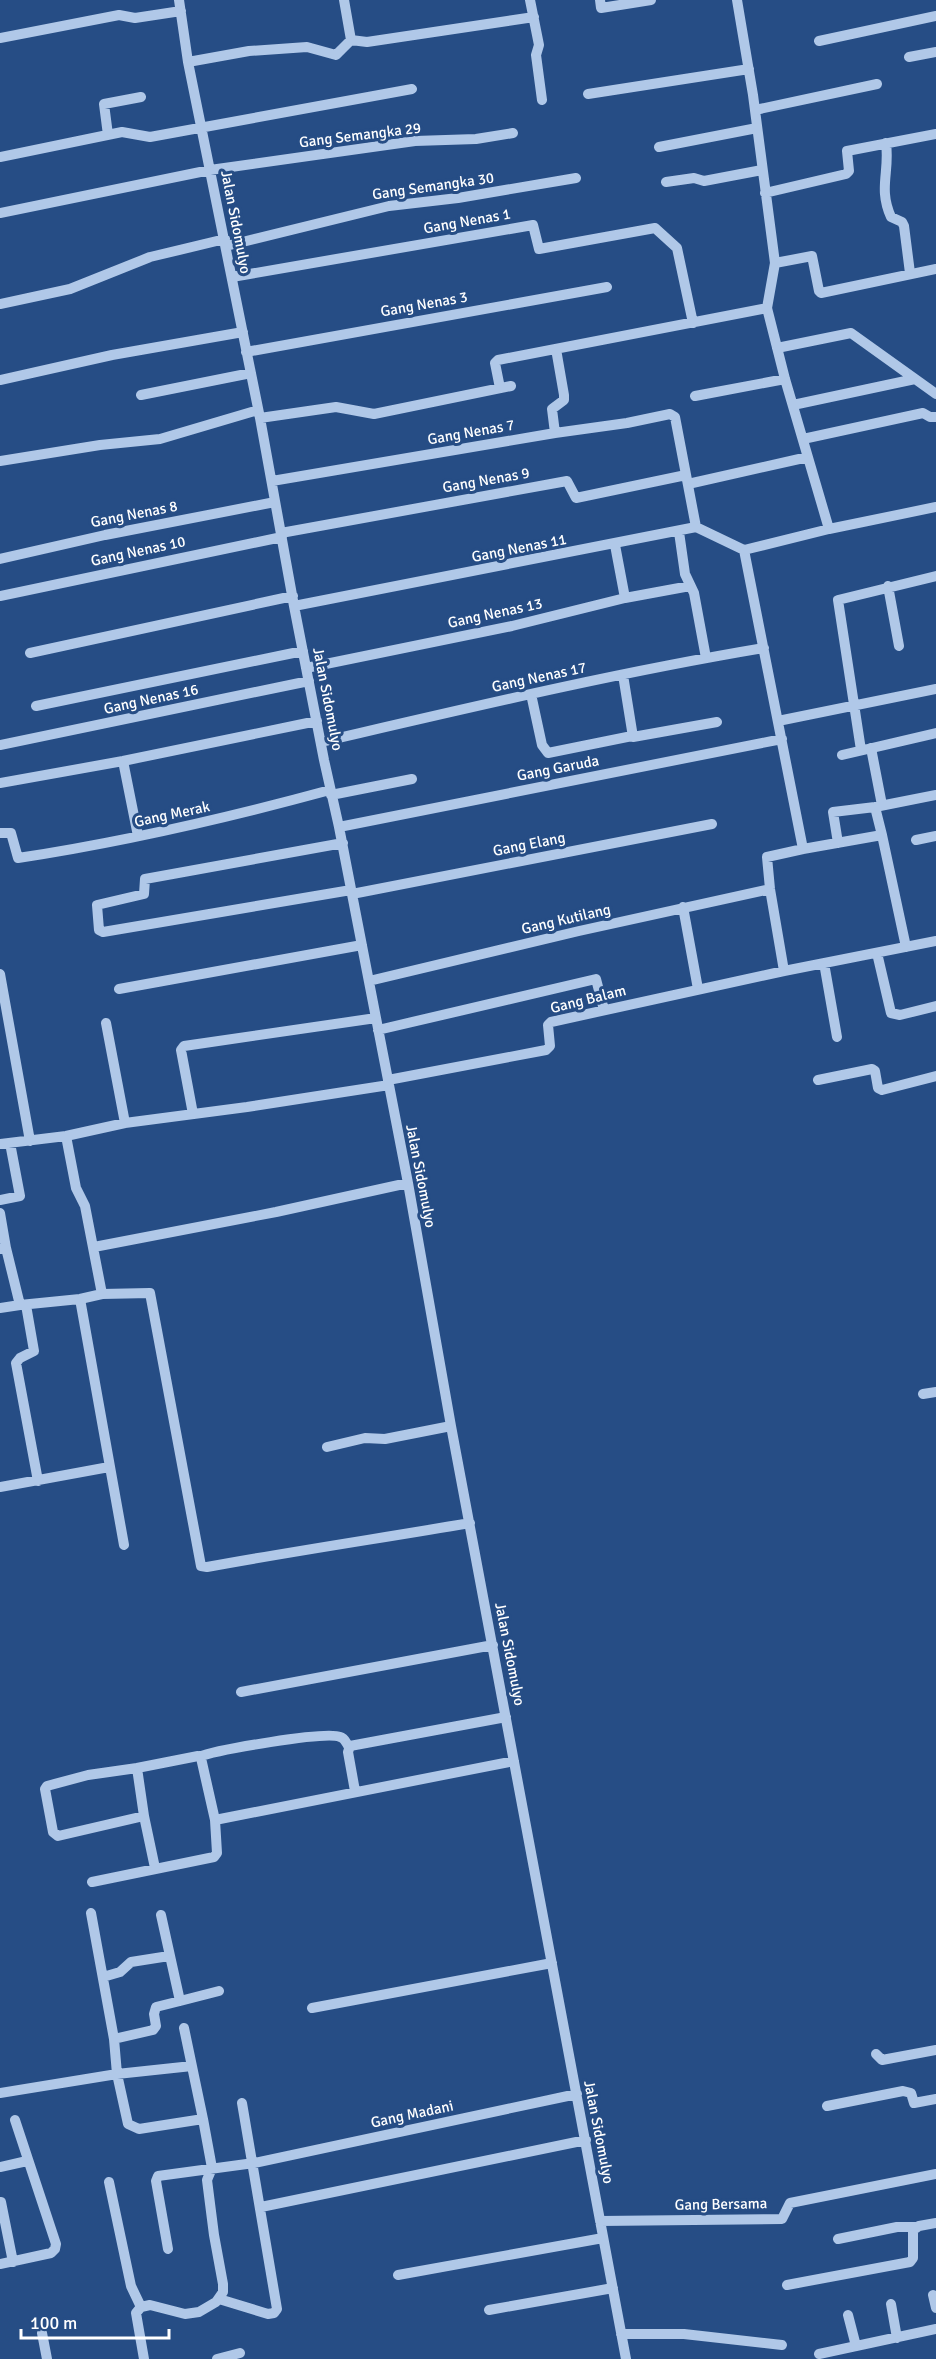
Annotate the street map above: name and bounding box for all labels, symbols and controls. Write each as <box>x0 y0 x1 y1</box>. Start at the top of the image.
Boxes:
street label: Gang Semangka 29 <box>298 119 422 151</box>
street label: Jalan Sidomulyo <box>217 169 255 275</box>
street label: Gang Semangka 30 <box>371 169 495 203</box>
street label: Gang Nenas 1 <box>422 204 512 238</box>
street label: Gang Nenas 3 <box>379 287 469 321</box>
street label: Gang Nenas 7 <box>426 415 516 449</box>
street label: Gang Nenas 9 <box>441 463 531 497</box>
street label: Gang Nenas 8 <box>89 497 179 531</box>
street label: Gang Nenas 11 <box>470 530 568 566</box>
street label: Gang Nenas 10 <box>89 532 187 570</box>
street label: Gang Nenas 13 <box>446 594 544 632</box>
street label: Jalan Sidomulyo <box>309 646 347 752</box>
street label: Gang Nenas 17 <box>490 658 588 696</box>
street label: Gang Nenas 16 <box>102 680 200 718</box>
street label: Gang Garuda <box>515 751 601 785</box>
street label: Gang Merak <box>133 797 212 831</box>
street label: Gang Elang <box>491 828 567 860</box>
street label: Gang Kutilang <box>520 900 612 938</box>
street label: Gang Balam <box>548 981 628 1017</box>
street label: Jalan Sidomulyo <box>402 1123 440 1229</box>
street label: Jalan Sidomulyo <box>491 1601 529 1707</box>
street label: Jalan Sidomulyo <box>580 2079 618 2185</box>
street label: Gang Madani <box>369 2096 455 2132</box>
street label: Gang Bersama <box>675 2194 767 2214</box>
scale bar <box>21 2302 170 2340</box>
text: 100 m <box>30 2312 77 2334</box>

